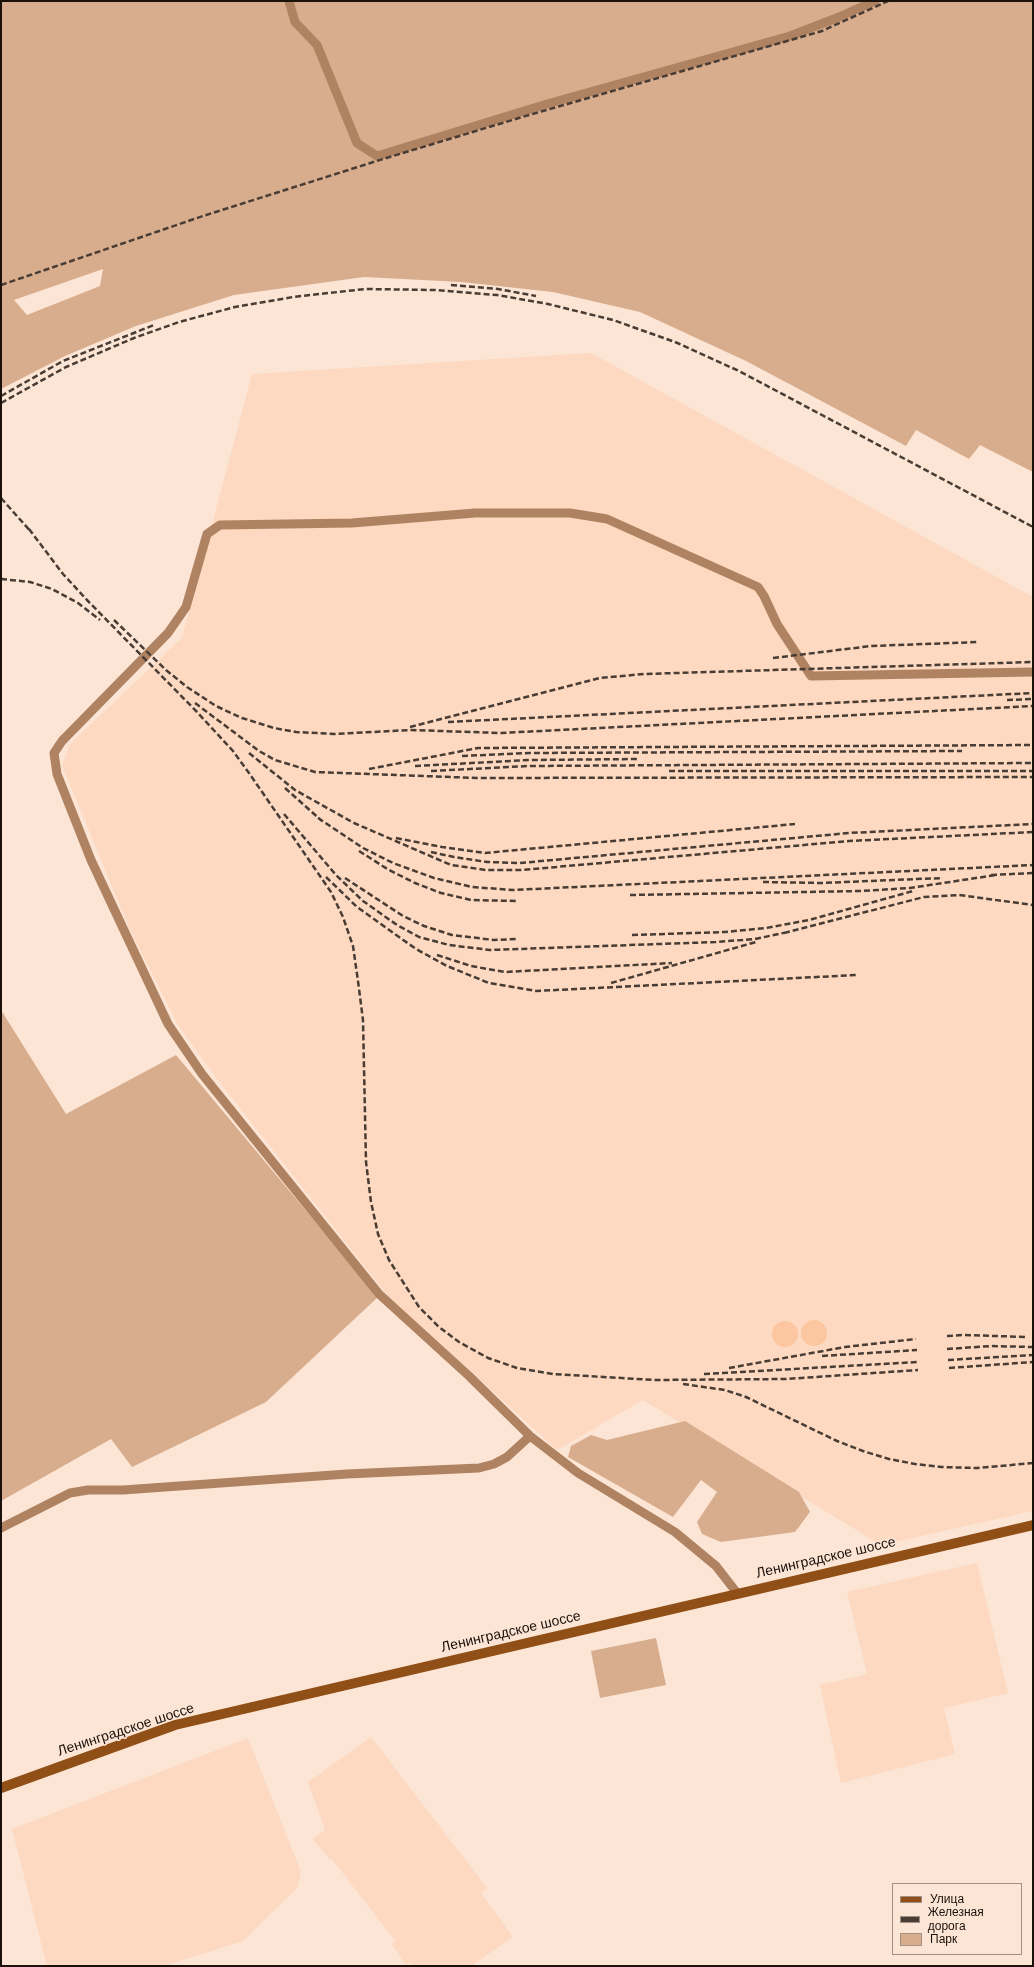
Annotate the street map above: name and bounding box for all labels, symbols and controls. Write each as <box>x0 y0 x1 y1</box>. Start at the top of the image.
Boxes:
street label: Ленинградское шоссе <box>755 1534 897 1582</box>
street label: Ленинградское шоссе <box>440 1608 582 1656</box>
street label: Ленинградское шоссе <box>56 1700 196 1760</box>
legend <box>892 1883 1022 1955</box>
text: Улица <box>930 1892 964 1906</box>
text: Железная дорога <box>928 1905 984 1933</box>
text: Парк <box>930 1932 957 1946</box>

